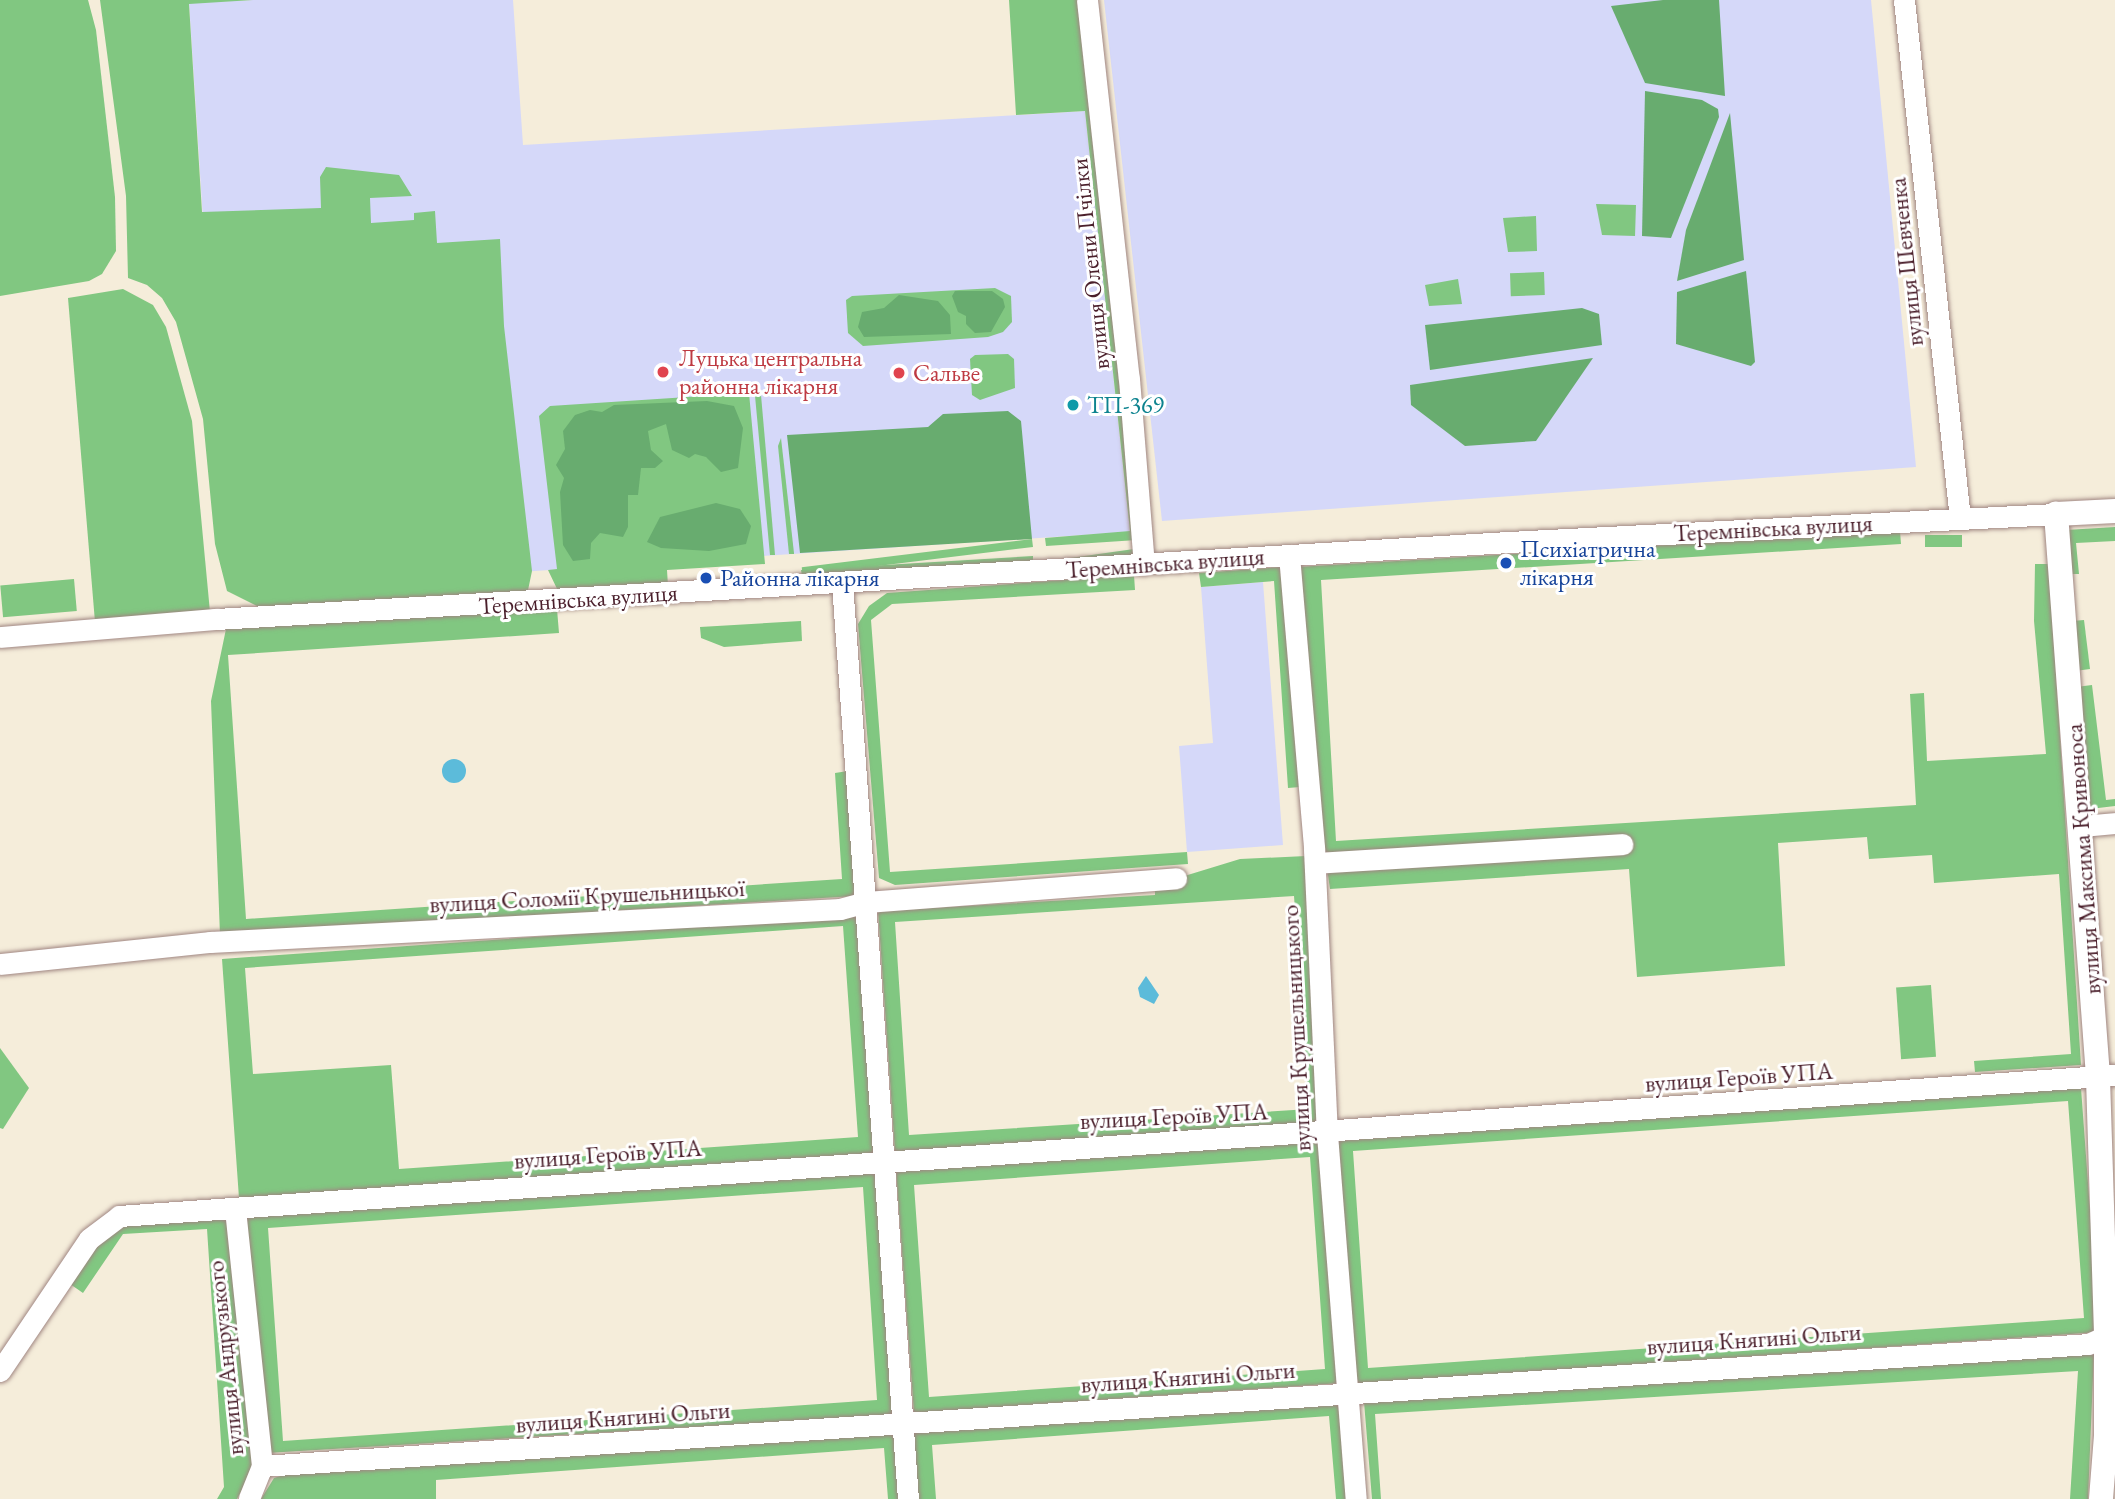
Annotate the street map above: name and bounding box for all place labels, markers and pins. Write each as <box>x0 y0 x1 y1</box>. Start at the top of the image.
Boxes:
place label: Луцька центральна районна лікарня <box>679 344 862 400</box>
place label: Сальве <box>913 359 980 387</box>
marker: Луцька центральна районна лікарня <box>653 362 673 382</box>
marker: Сальве <box>891 365 907 381</box>
place label: ТП-369 <box>1087 391 1164 419</box>
marker: ТП-369 <box>1065 397 1081 413</box>
place label: Психіатрична лікарня <box>1520 535 1656 591</box>
marker: Психіатрична лікарня <box>1498 555 1514 571</box>
place label: Районна лікарня <box>720 564 879 592</box>
marker: Районна лікарня <box>698 570 714 586</box>

